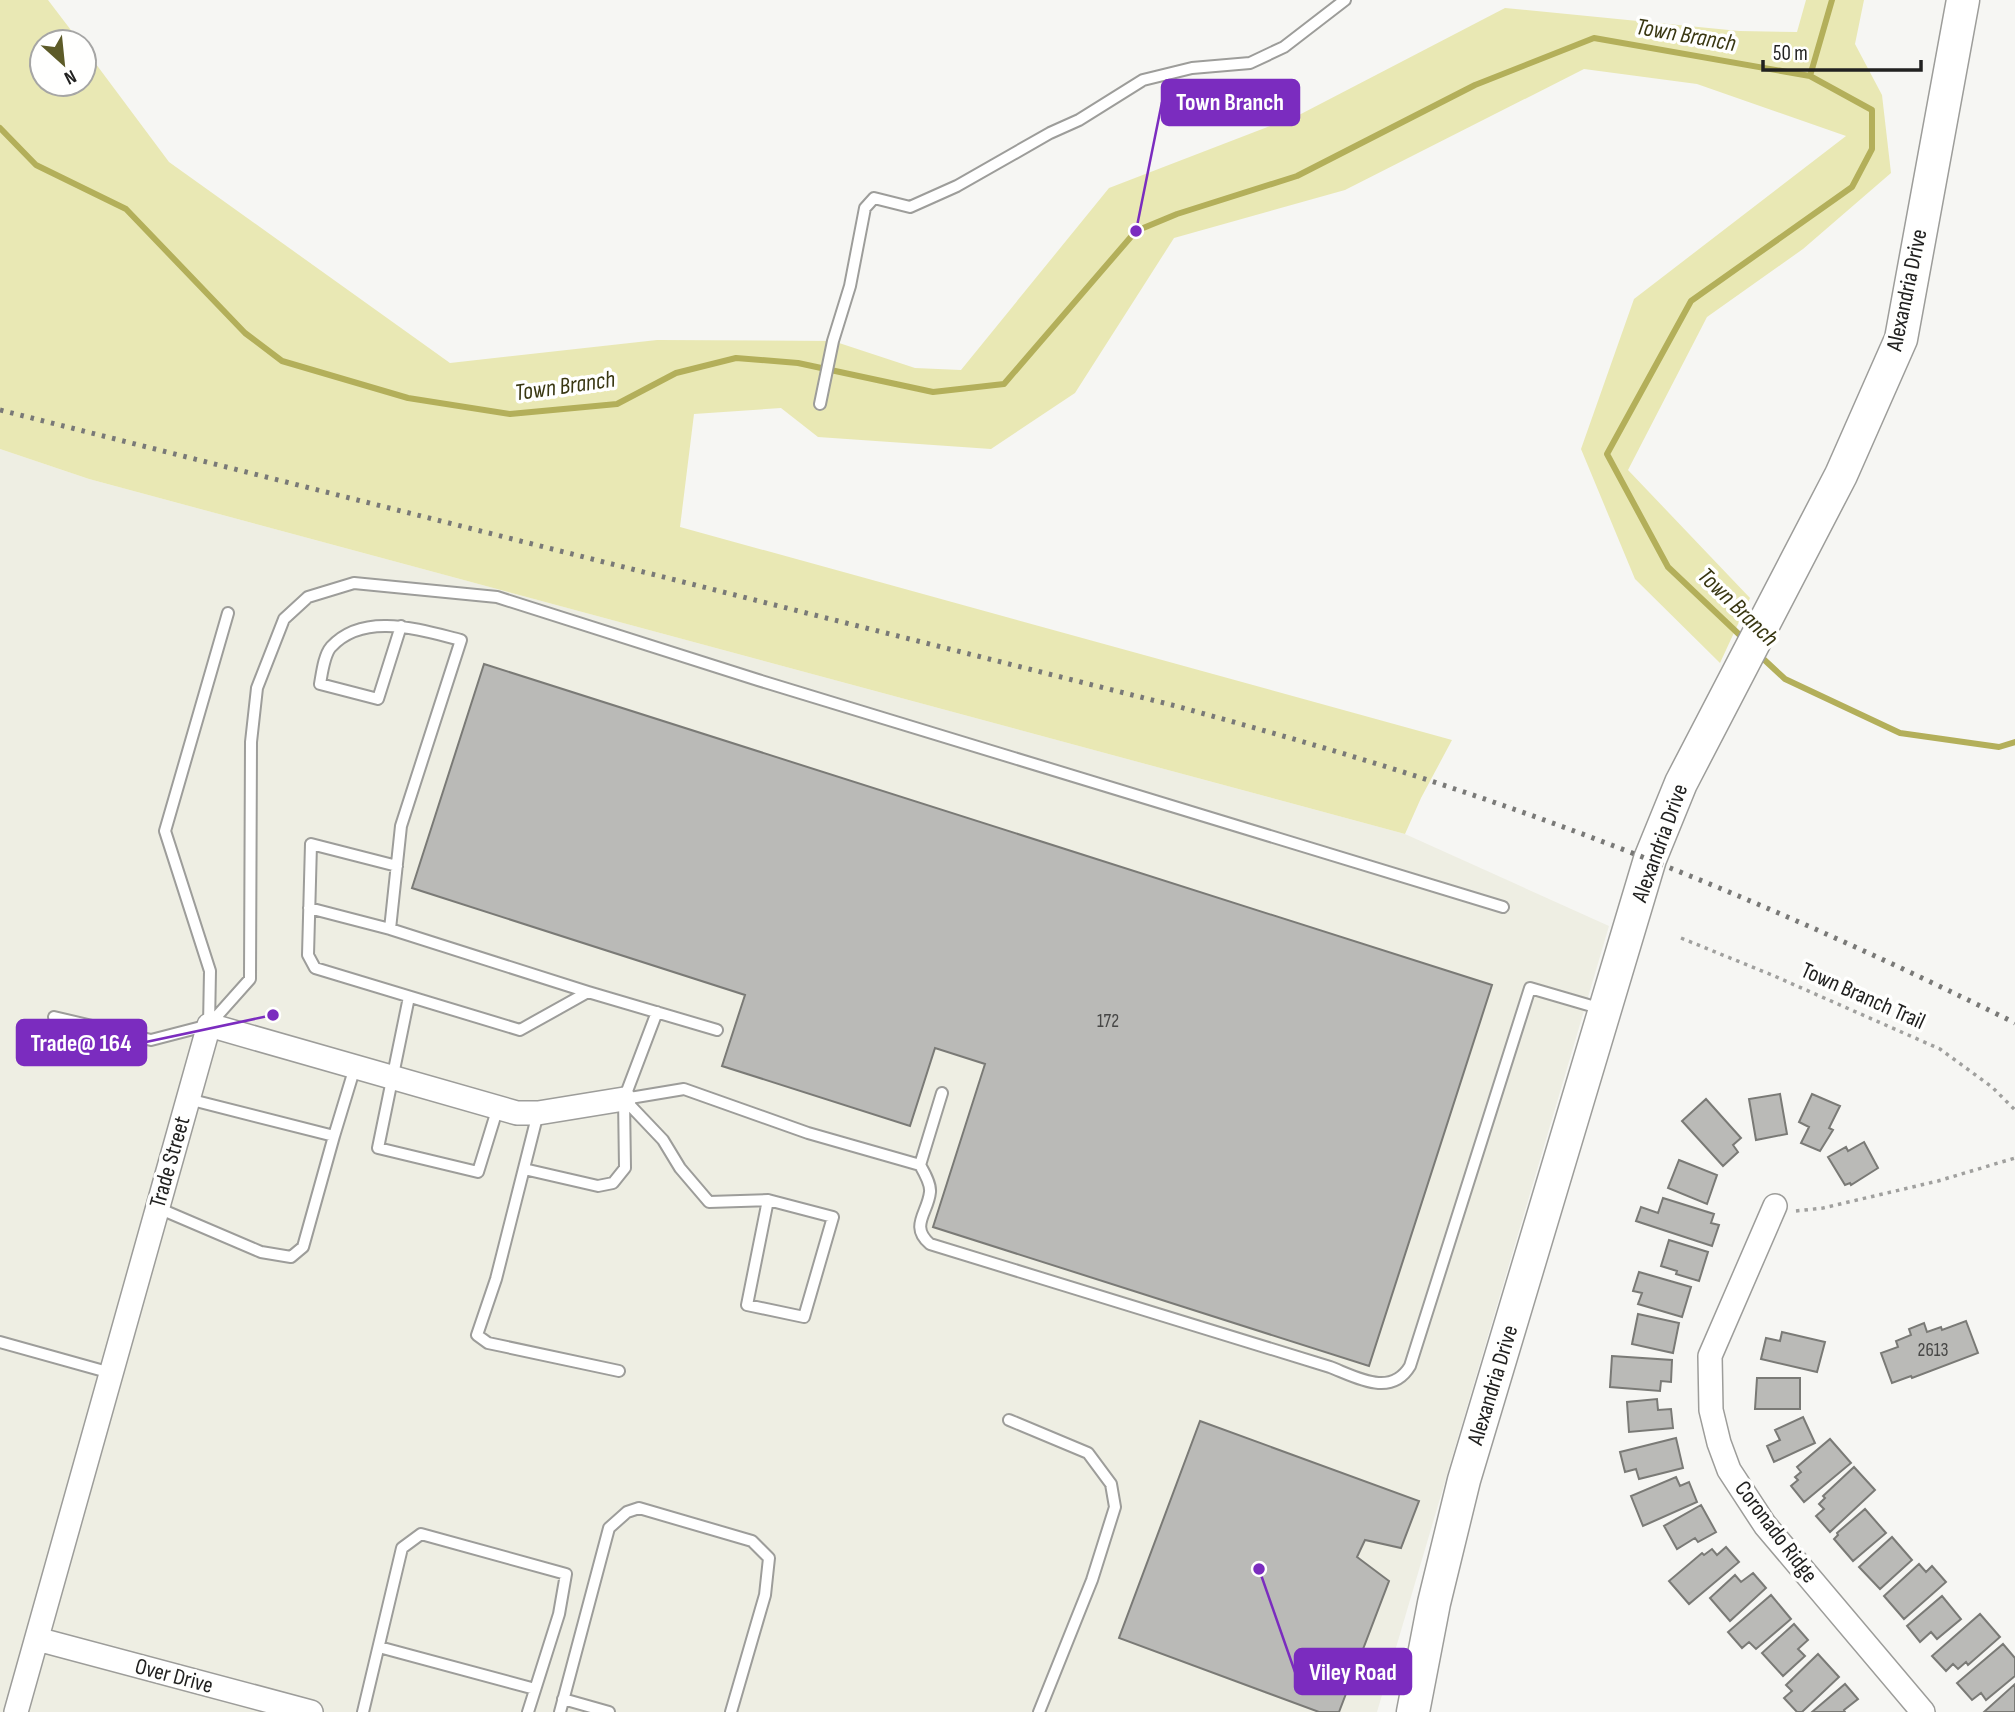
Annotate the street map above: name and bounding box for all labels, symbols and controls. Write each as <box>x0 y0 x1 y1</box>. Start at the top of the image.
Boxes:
water label: Town Branch <box>1634 12 1738 58</box>
north arrow <box>28 28 98 98</box>
scale bar <box>1763 28 1920 72</box>
text: 50 m <box>1773 41 1808 66</box>
text: N <box>60 64 80 89</box>
callout: Town Branch <box>1162 80 1299 125</box>
text: Town Branch <box>1176 88 1284 117</box>
street label: Alexandria Drive <box>1880 227 1934 354</box>
water label: Town Branch <box>513 365 617 407</box>
water label: Town Branch <box>1692 562 1784 652</box>
street label: Alexandria Drive <box>1625 780 1694 907</box>
street label: Town Branch Trail <box>1797 956 1929 1036</box>
house number: 172 <box>1097 1010 1119 1033</box>
callout: Trade@ 164 <box>17 1020 146 1065</box>
text: Trade@ 164 <box>30 1029 132 1058</box>
street label: Trade Street <box>144 1113 196 1211</box>
street label: Alexandria Drive <box>1461 1322 1524 1449</box>
house number: 2613 <box>1918 1339 1948 1362</box>
street label: Coronado Ridge <box>1729 1475 1823 1589</box>
callout: Viley Road <box>1295 1649 1411 1694</box>
street label: Over Drive <box>132 1652 216 1700</box>
text: Viley Road <box>1309 1658 1397 1687</box>

